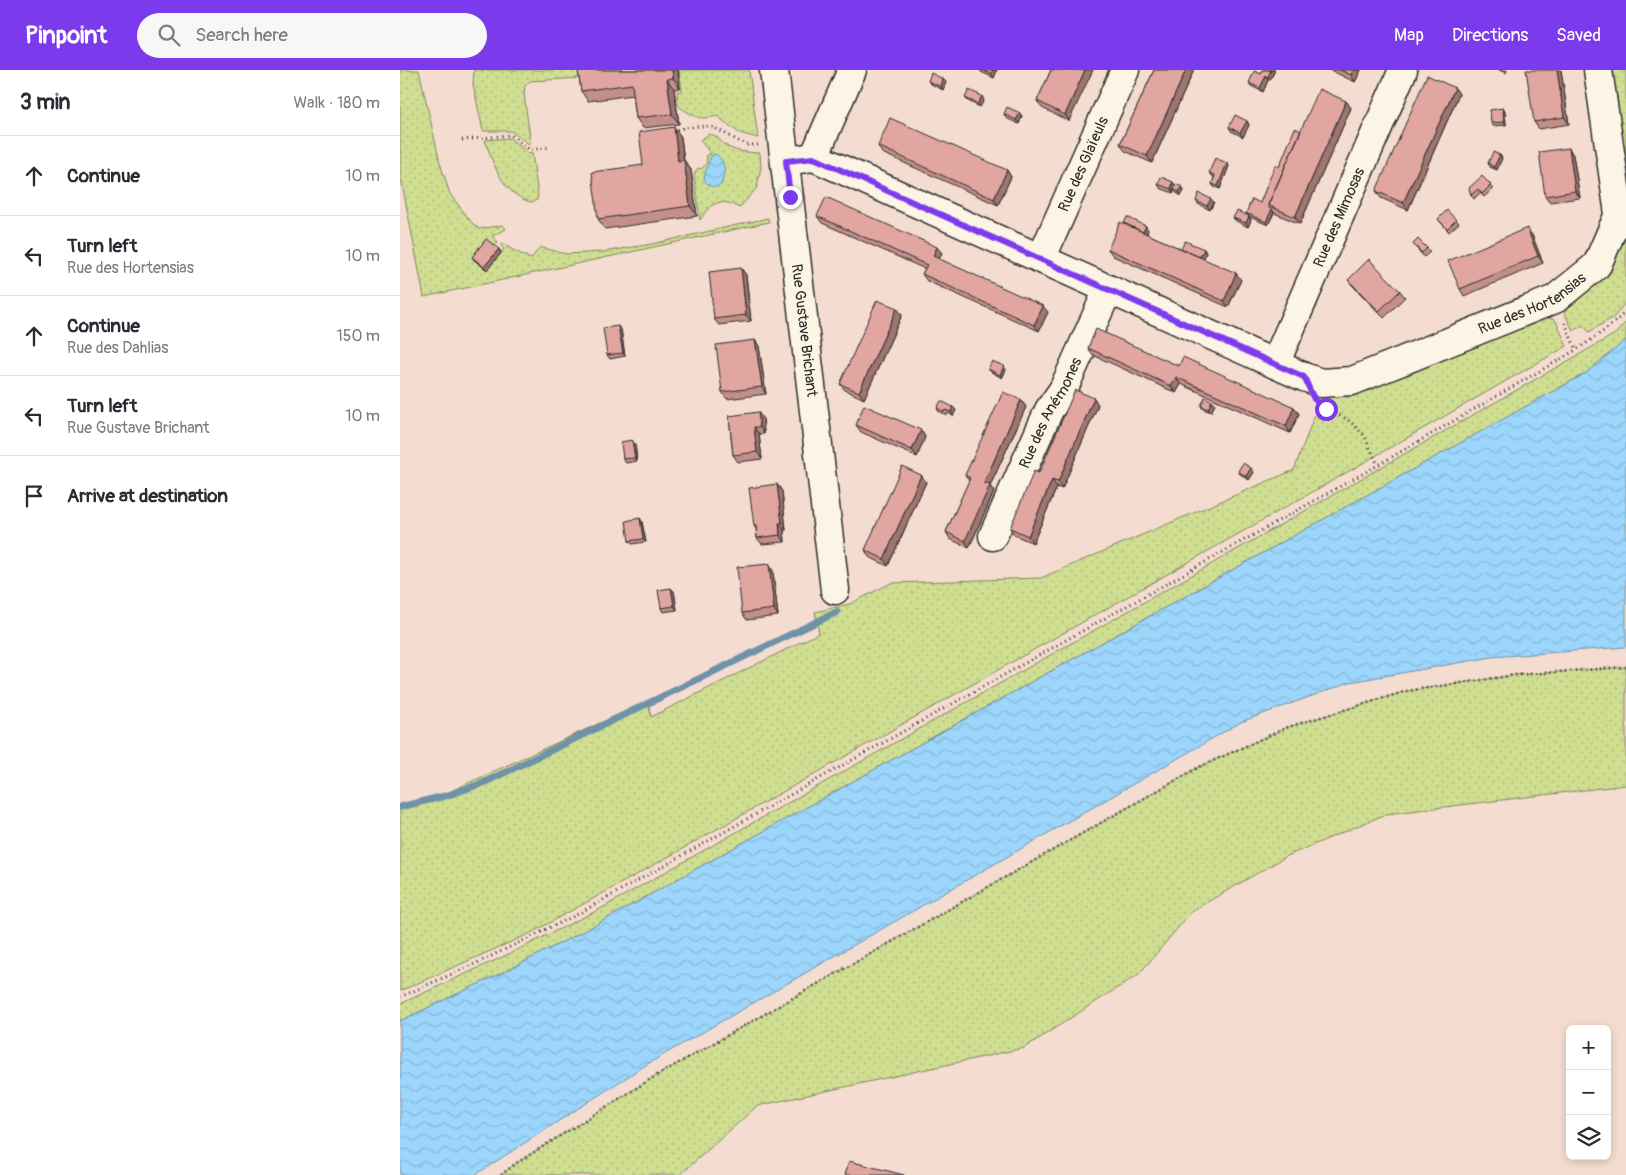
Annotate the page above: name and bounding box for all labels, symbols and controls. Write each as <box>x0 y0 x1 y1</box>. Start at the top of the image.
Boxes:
search box <box>137 13 487 58</box>
text: Pinpoint <box>25 21 107 50</box>
icon: search <box>155 21 183 49</box>
text: Search here <box>195 23 288 47</box>
text: Map <box>1394 24 1424 47</box>
text: Directions <box>1452 24 1528 47</box>
text: Saved <box>1556 24 1601 47</box>
text: 3 min <box>20 89 70 116</box>
text: Walk · 180 m <box>293 93 380 113</box>
street label: Rue des Glaïeuls <box>1054 113 1113 215</box>
icon: ahead <box>20 162 48 190</box>
text: Continue <box>67 164 140 188</box>
street label: Rue des Mimosas <box>1309 165 1369 270</box>
text: 10 m <box>345 166 380 186</box>
route end <box>779 186 802 209</box>
text: Turn left <box>67 234 137 258</box>
icon: left <box>20 242 48 270</box>
text: 10 m <box>345 246 380 266</box>
text: Rue des Hortensias <box>67 258 194 278</box>
street label: Rue Gustave Brichant <box>787 263 821 399</box>
street label: Rue des Hortensias <box>1476 268 1590 339</box>
text: Continue <box>67 314 140 338</box>
icon: ahead <box>20 322 48 350</box>
text: 150 m <box>336 326 380 346</box>
text: Rue des Dahlias <box>67 338 168 358</box>
street label: Rue des Anémones <box>1015 354 1086 471</box>
text: Turn left <box>67 394 137 418</box>
route start <box>1315 398 1338 421</box>
icon: left <box>20 402 48 430</box>
text: 10 m <box>345 406 380 426</box>
text: Rue Gustave Brichant <box>67 418 209 438</box>
icon: arrive <box>20 482 48 510</box>
text: Arrive at destination <box>67 484 228 508</box>
map controls <box>1566 1025 1611 1160</box>
button: + <box>1566 1025 1611 1070</box>
button: − <box>1566 1070 1611 1115</box>
button: layers <box>1566 1115 1611 1160</box>

